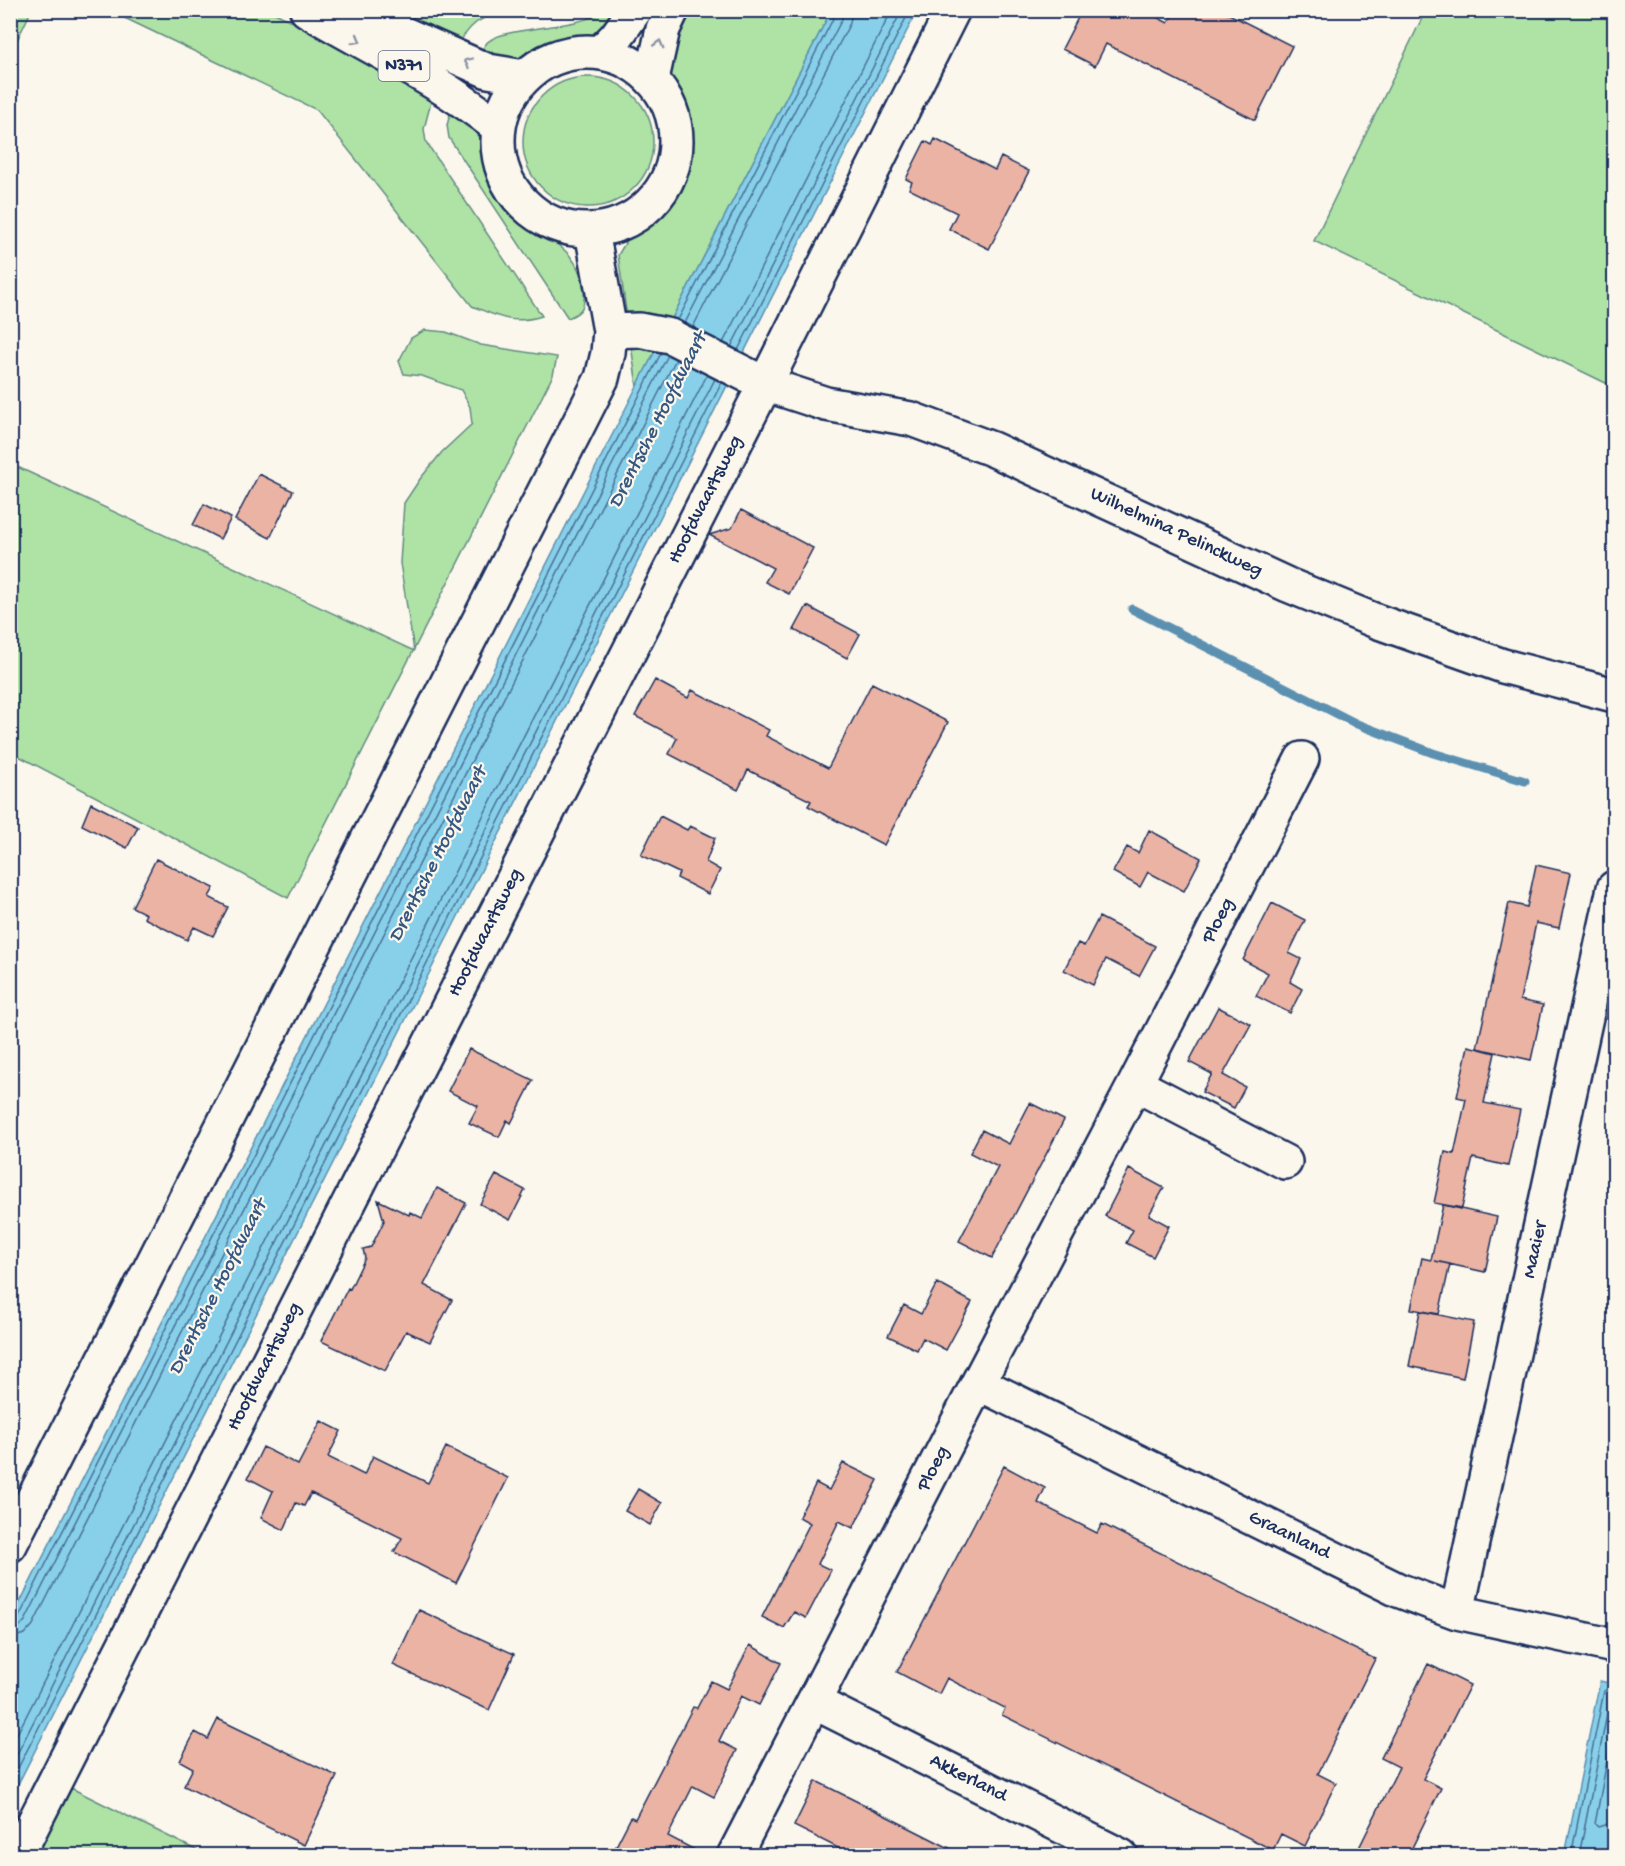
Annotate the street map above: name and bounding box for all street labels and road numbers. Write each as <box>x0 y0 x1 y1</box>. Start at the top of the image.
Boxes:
road number: N371 <box>378 51 430 81</box>
street label: Hoofdvaartsweg <box>664 432 748 568</box>
street label: Wilhelmina Pelinckweg <box>1086 483 1266 583</box>
street label: Hoofdvaartsweg <box>444 865 528 1001</box>
street label: Ploeg <box>1198 895 1240 948</box>
street label: Maaier <box>1519 1217 1554 1281</box>
street label: Hoofdvaartsweg <box>223 1299 307 1435</box>
street label: Ploeg <box>913 1443 955 1496</box>
street label: Graanland <box>1244 1506 1336 1567</box>
street label: Akkerland <box>925 1750 1013 1809</box>

